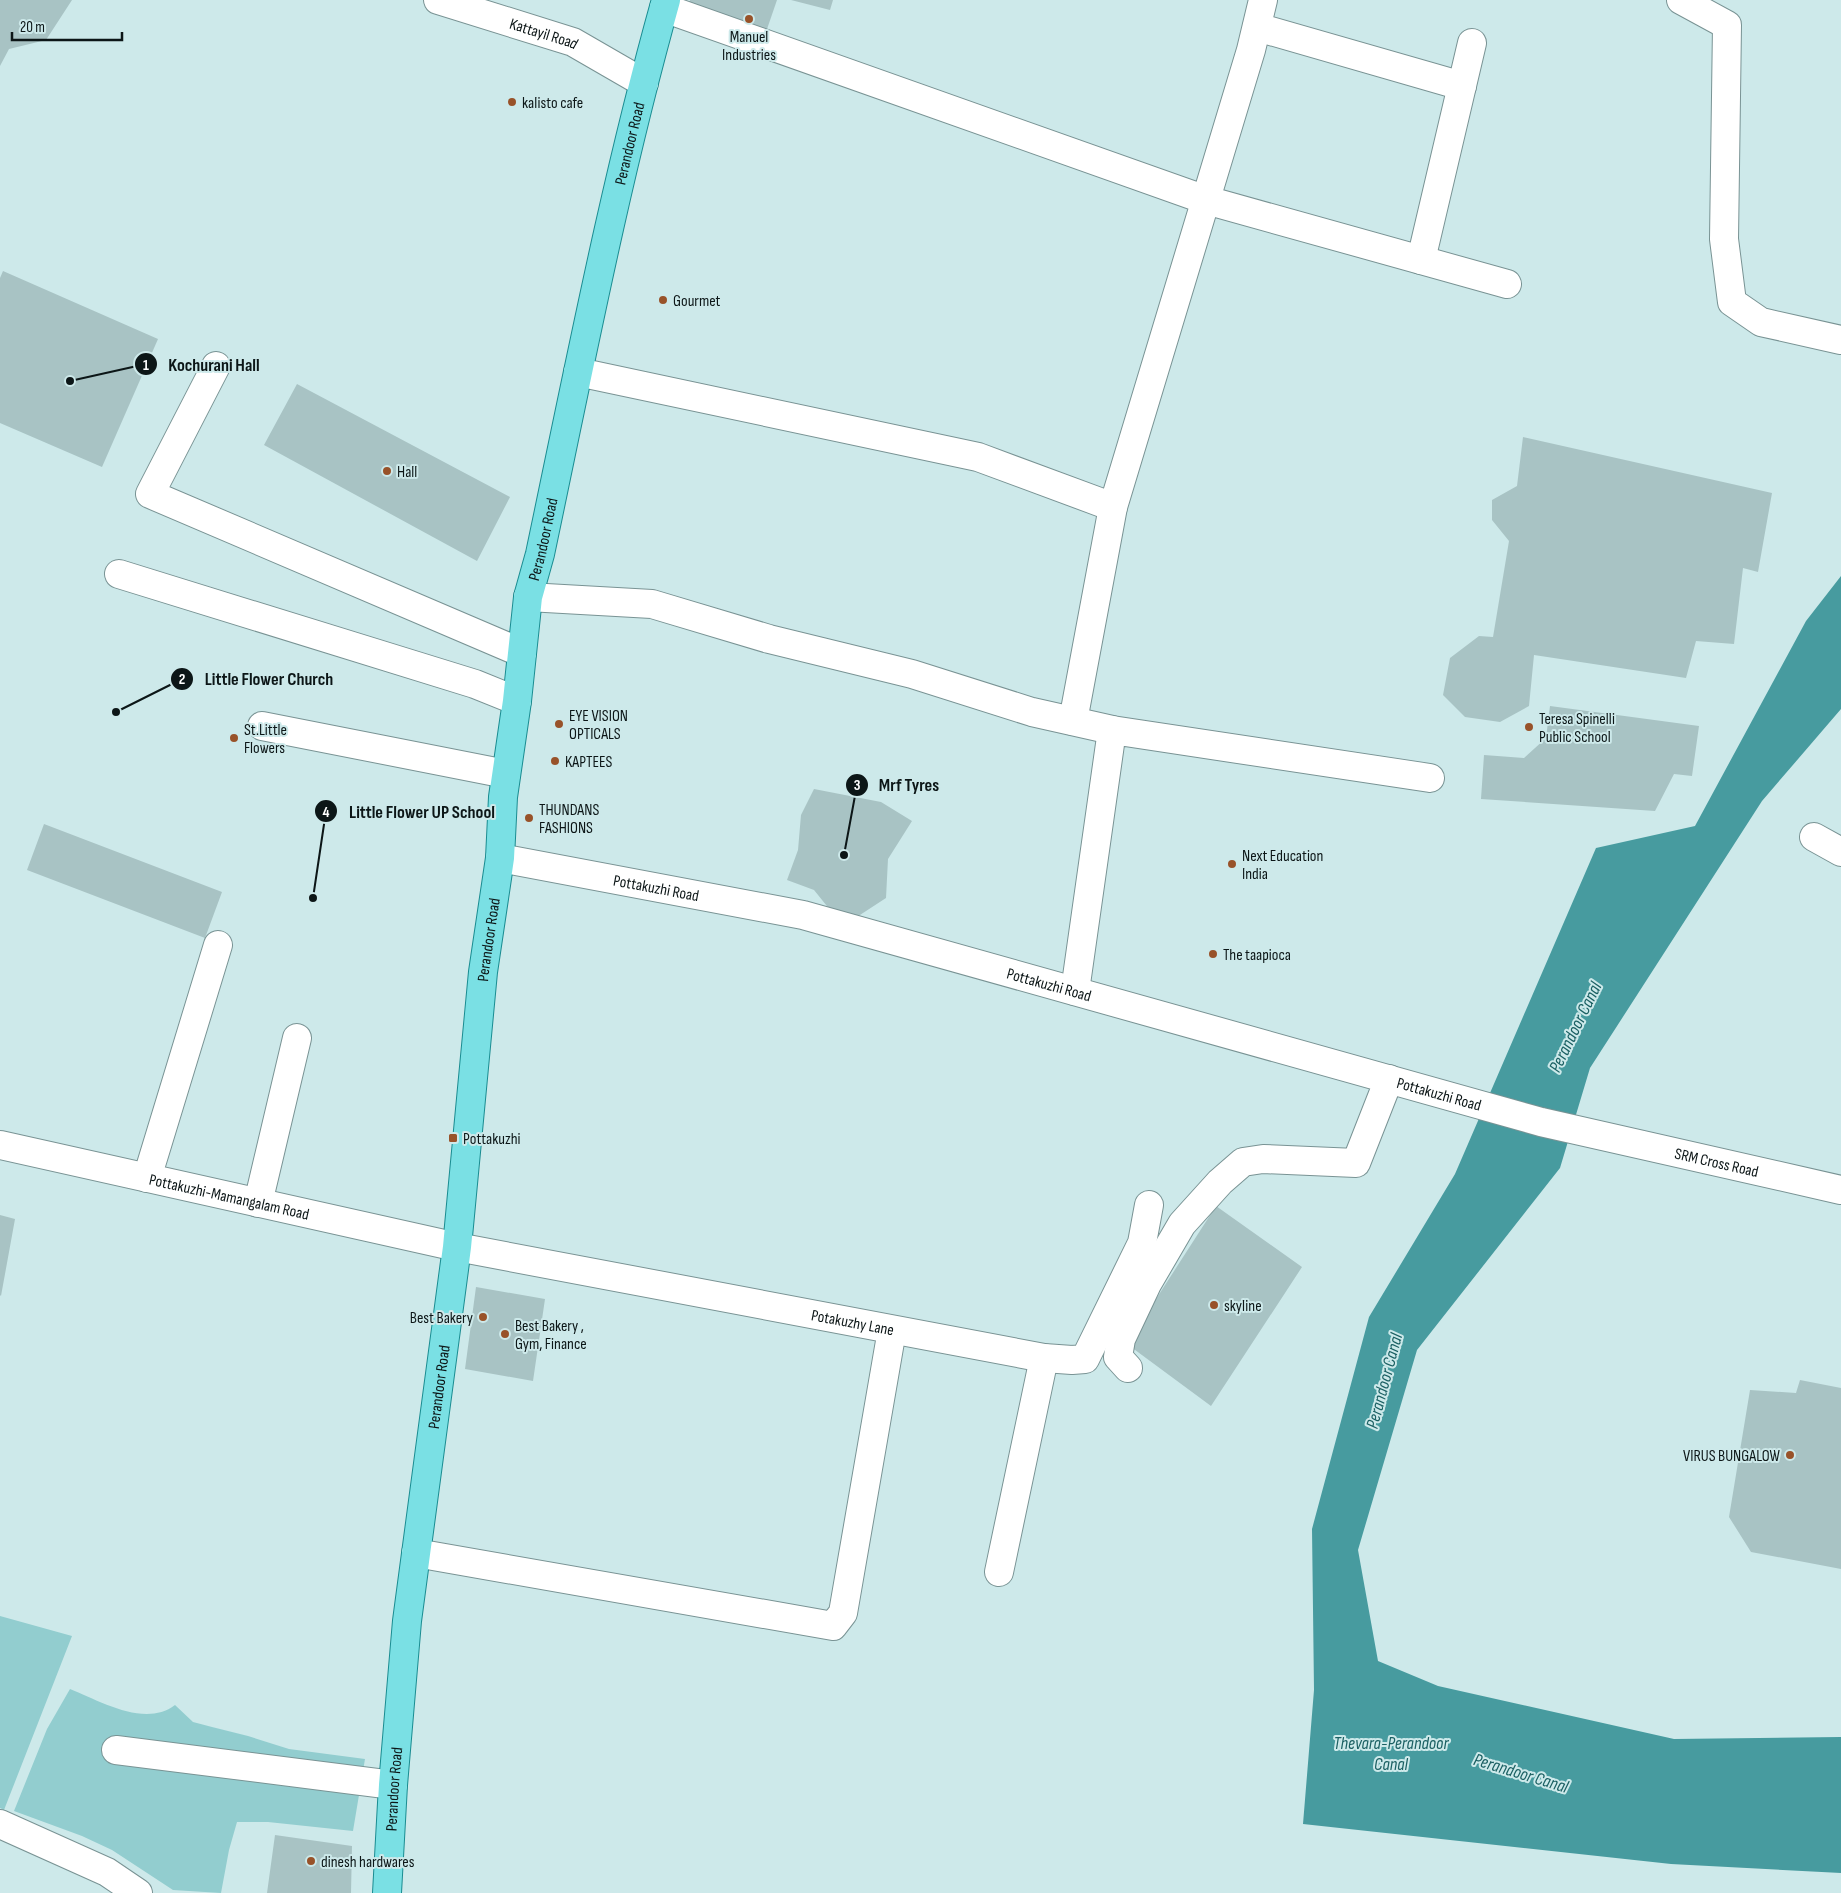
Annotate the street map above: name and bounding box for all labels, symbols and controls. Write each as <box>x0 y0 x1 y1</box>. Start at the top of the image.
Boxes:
scale bar <box>12 10 122 42</box>
marker: Manuel Industries <box>743 13 755 25</box>
street label: Kattayil Road <box>507 15 581 54</box>
text: 20 m <box>20 18 45 37</box>
place label: Manuel Industries <box>722 28 776 65</box>
place label: kalisto cafe <box>522 94 583 113</box>
marker: kalisto cafe <box>506 96 518 108</box>
street label: Perandoor Road <box>611 100 650 187</box>
place label: Gourmet <box>673 292 721 311</box>
marker: Gourmet <box>657 294 669 306</box>
callout: Kochurani Hall <box>133 348 270 381</box>
text: Kochurani Hall <box>168 355 260 376</box>
text: 1 <box>143 356 149 375</box>
place label: Hall <box>397 463 417 482</box>
marker: Hall <box>381 465 393 477</box>
street label: Perandoor Road <box>525 496 562 583</box>
callout: Little Flower Church <box>169 662 343 695</box>
text: Little Flower Church <box>205 669 333 690</box>
text: 2 <box>179 670 185 689</box>
place label: EYE VISION OPTICALS <box>569 707 628 744</box>
place label: Teresa Spinelli Public School <box>1539 710 1615 747</box>
marker: EYE VISION OPTICALS <box>553 718 565 730</box>
place label: St.Little Flowers <box>244 721 287 758</box>
marker: Teresa Spinelli Public School <box>1523 721 1535 733</box>
marker: St.Little Flowers <box>228 732 240 744</box>
place label: KAPTEES <box>565 753 613 772</box>
marker: KAPTEES <box>549 755 561 767</box>
callout: Mrf Tyres <box>844 768 950 801</box>
text: Mrf Tyres <box>879 775 939 796</box>
text: 3 <box>854 776 861 795</box>
callout: Little Flower UP School <box>314 795 505 828</box>
place label: THUNDANS FASHIONS <box>539 801 599 838</box>
text: Little Flower UP School <box>349 802 495 823</box>
text: 4 <box>323 803 330 822</box>
marker: THUNDANS FASHIONS <box>523 812 535 824</box>
place label: Next Education India <box>1242 847 1323 884</box>
marker: Next Education India <box>1226 858 1238 870</box>
street label: Pottakuzhi Road <box>612 871 700 906</box>
street label: Perandoor Road <box>474 897 505 982</box>
place label: The taapioca <box>1223 946 1291 965</box>
marker: The taapioca <box>1207 948 1219 960</box>
street label: Pottakuzhi Road <box>1004 965 1093 1006</box>
water label: Perandoor Canal <box>1545 978 1607 1076</box>
street label: Pottakuzhi Road <box>1394 1074 1483 1116</box>
place label: Pottakuzhi <box>463 1130 521 1149</box>
marker: Pottakuzhi <box>447 1132 459 1144</box>
street label: SRM Cross Road <box>1673 1145 1760 1182</box>
street label: Pottakuzhi-Mamangalam Road <box>147 1171 311 1225</box>
place label: skyline <box>1224 1297 1262 1316</box>
marker: skyline <box>1208 1299 1220 1311</box>
street label: Potakuzhy Lane <box>809 1306 895 1340</box>
place label: Best Bakery <box>410 1309 473 1328</box>
marker: Best Bakery <box>477 1311 489 1323</box>
place label: Best Bakery , Gym, Finance <box>515 1317 587 1354</box>
marker: Best Bakery , Gym, Finance <box>499 1328 511 1340</box>
water label: Perandoor Canal <box>1362 1331 1407 1431</box>
street label: Perandoor Road <box>425 1344 455 1430</box>
place label: VIRUS BUNGALOW <box>1683 1447 1781 1466</box>
marker: VIRUS BUNGALOW <box>1784 1449 1796 1461</box>
water label: Thevara-Perandoor Canal <box>1333 1733 1449 1775</box>
street label: Perandoor Road <box>382 1746 407 1832</box>
water label: Perandoor Canal <box>1471 1749 1571 1798</box>
place label: dinesh hardwares <box>321 1853 415 1872</box>
marker: dinesh hardwares <box>305 1855 317 1867</box>

